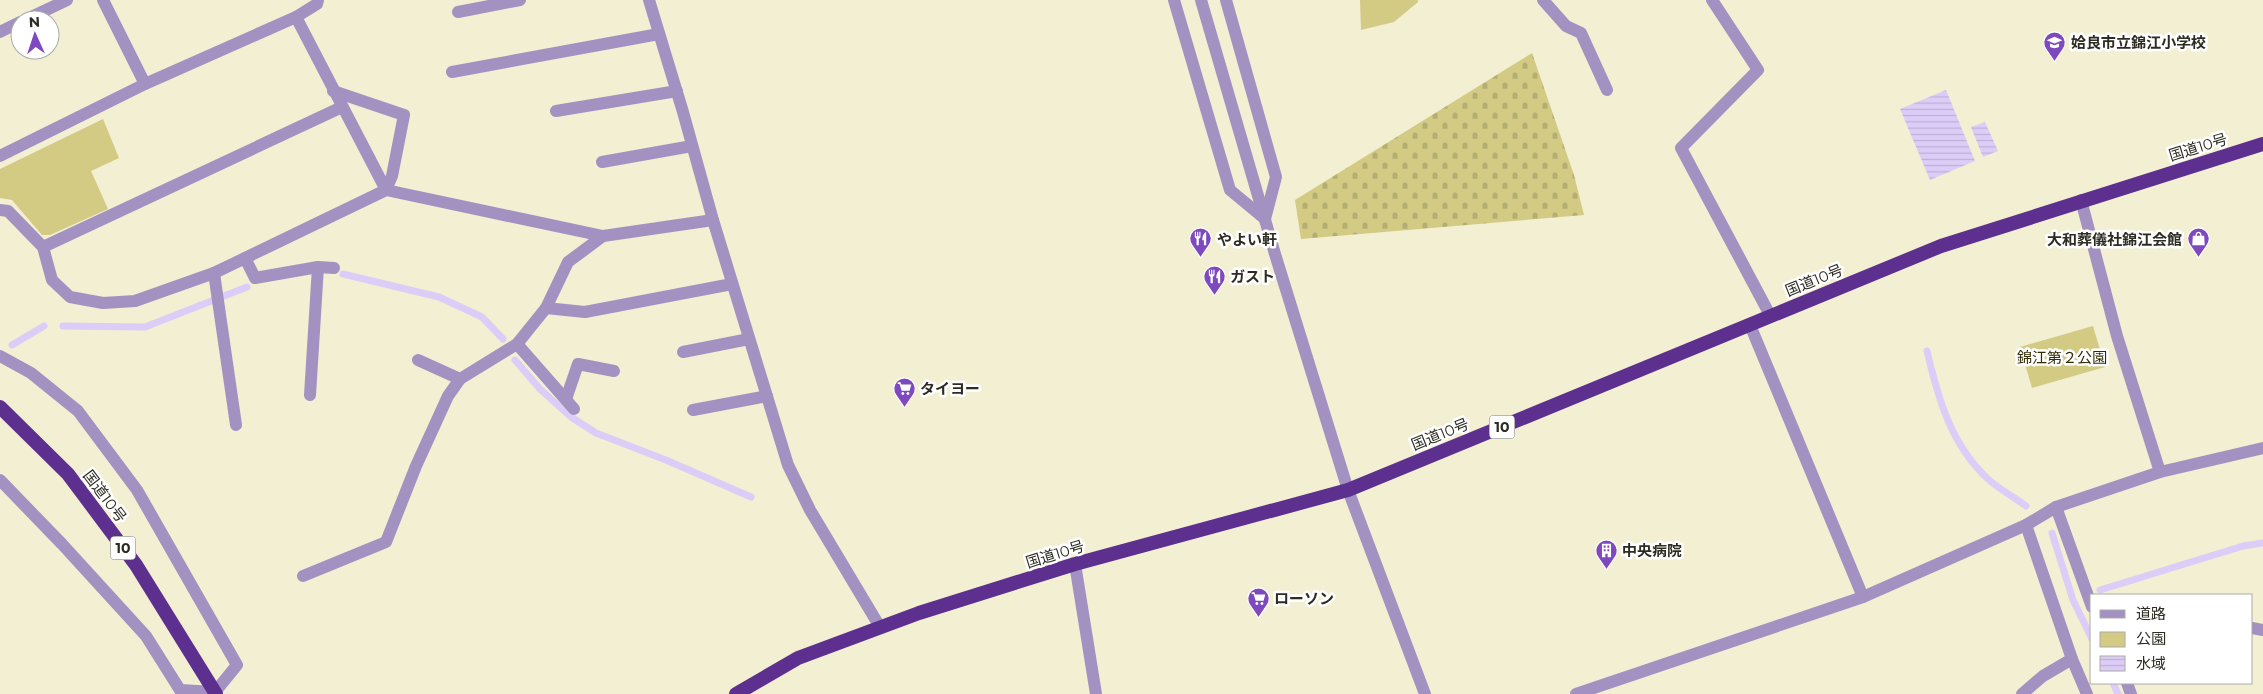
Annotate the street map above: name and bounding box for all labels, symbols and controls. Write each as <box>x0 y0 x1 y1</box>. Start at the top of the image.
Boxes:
north arrow <box>10 10 60 60</box>
text: N <box>28 13 40 31</box>
school or university icon: 姶良市立錦江小学校 <box>2043 30 2067 61</box>
place label: 姶良市立錦江小学校 <box>2071 33 2206 52</box>
street label: 国道10号 <box>2166 129 2230 165</box>
restaurant icon: やよい軒 <box>1189 227 1213 258</box>
shop icon: 大和葬儀社錦江会館 <box>2186 227 2210 258</box>
place label: やよい軒 <box>1217 230 1277 249</box>
place label: 大和葬儀社錦江会館 <box>2047 230 2182 249</box>
street label: 国道10号 <box>1782 260 1846 300</box>
restaurant icon: ガスト <box>1202 264 1226 295</box>
place label: ガスト <box>1230 267 1275 286</box>
park label: 錦江第２公園 <box>2017 348 2107 367</box>
supermarket icon: タイヨー <box>892 376 916 407</box>
place label: タイヨー <box>920 379 980 398</box>
street label: 国道10号 <box>1408 414 1472 454</box>
road number: 10 <box>1490 416 1514 438</box>
street label: 国道10号 <box>79 466 131 526</box>
road number: 10 <box>110 536 136 560</box>
street label: 国道10号 <box>1023 536 1087 572</box>
building icon: 中央病院 <box>1594 538 1618 569</box>
place label: 中央病院 <box>1622 541 1682 560</box>
supermarket icon: ローソン <box>1246 586 1270 617</box>
place label: ローソン <box>1274 589 1334 608</box>
legend <box>2090 594 2253 684</box>
text: 道路 <box>2136 604 2166 623</box>
text: 公園 <box>2136 629 2166 648</box>
text: 水域 <box>2136 654 2166 673</box>

